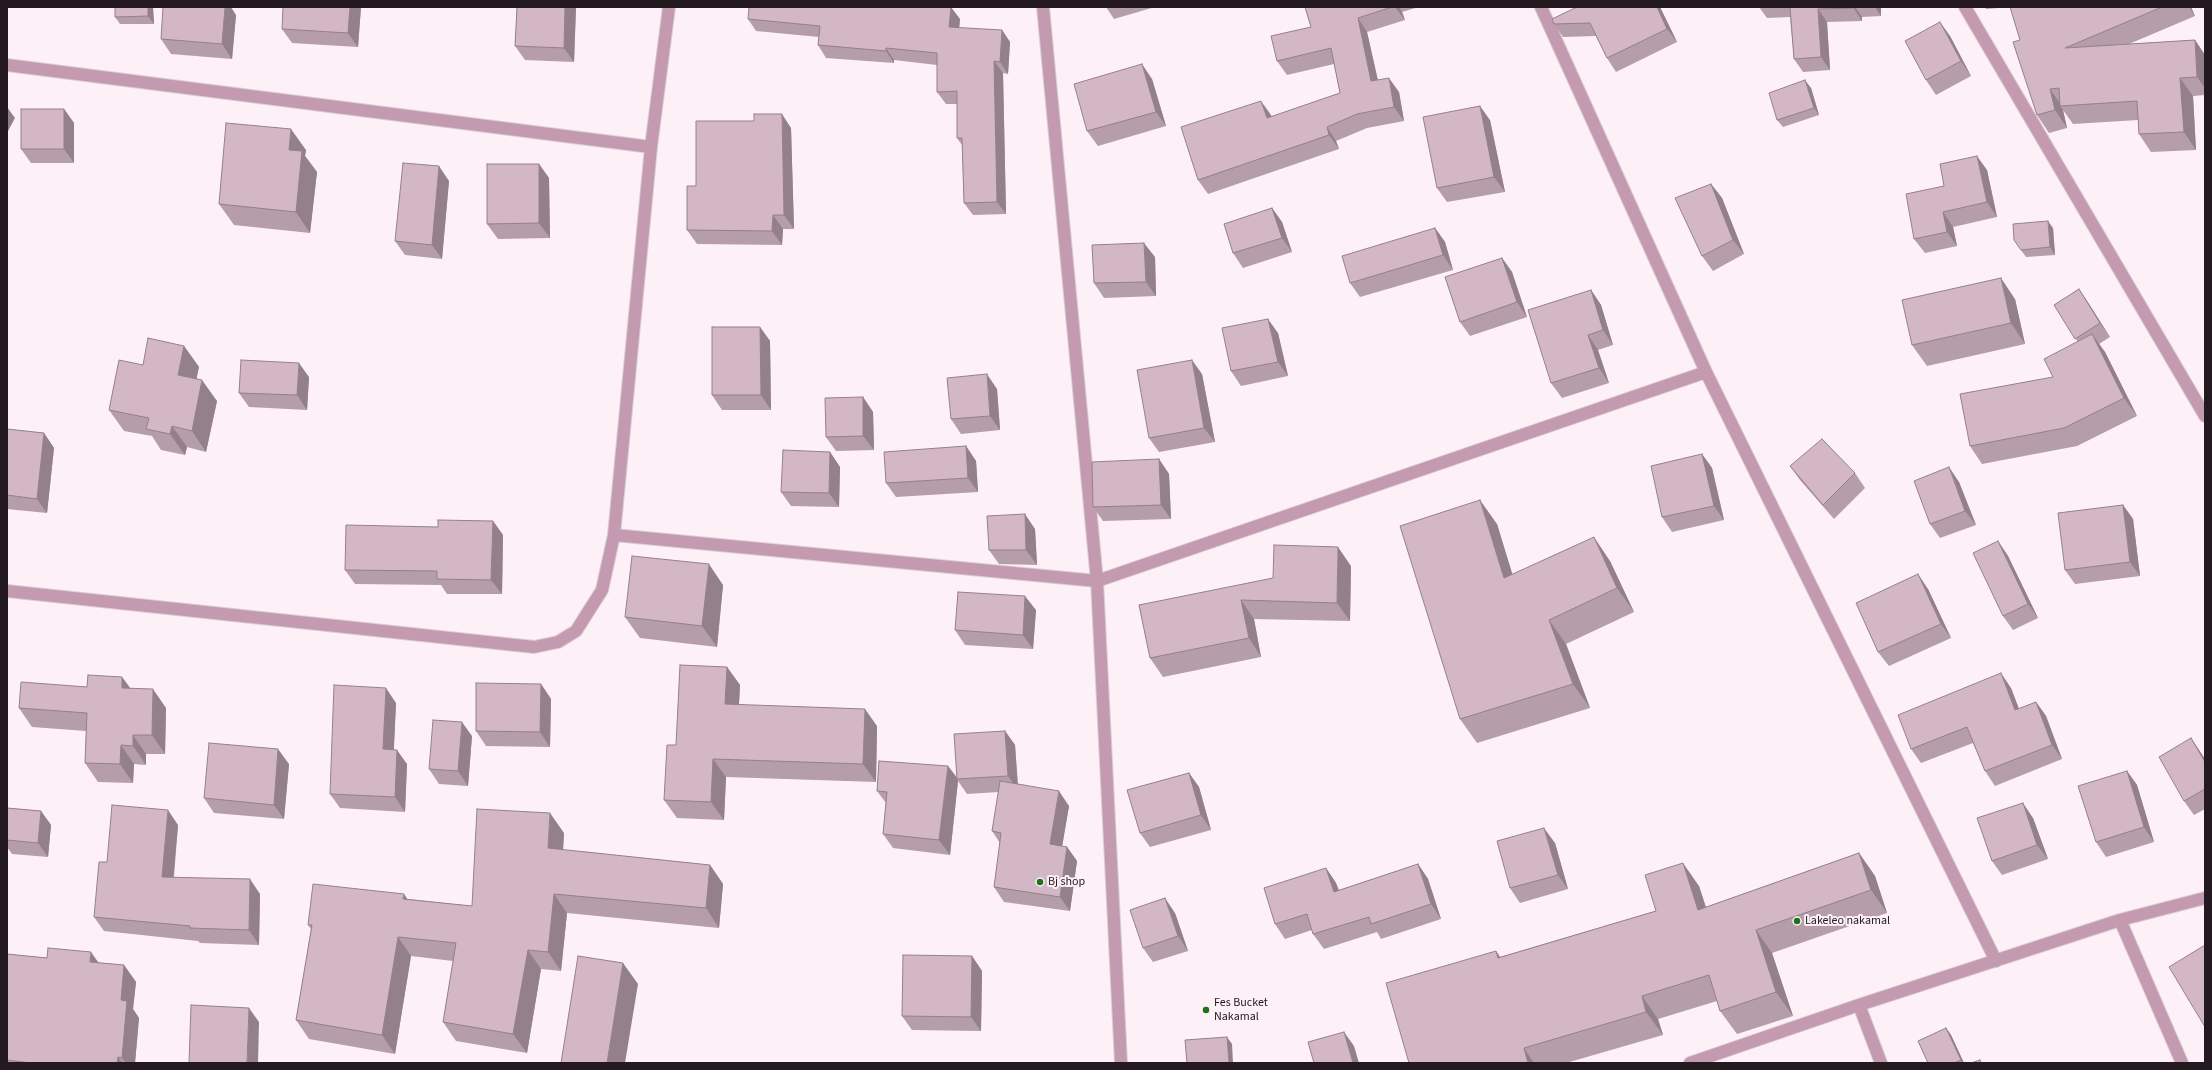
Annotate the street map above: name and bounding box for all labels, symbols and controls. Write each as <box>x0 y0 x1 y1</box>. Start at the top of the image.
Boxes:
place label: Bj shop <box>1048 875 1085 889</box>
marker: Bj shop <box>1035 877 1045 887</box>
place label: Lakeleo nakamal <box>1805 914 1890 928</box>
marker: Lakeleo nakamal <box>1792 916 1802 926</box>
place label: Fes Bucket Nakamal <box>1214 996 1268 1024</box>
marker: Fes Bucket Nakamal <box>1201 1005 1211 1015</box>

